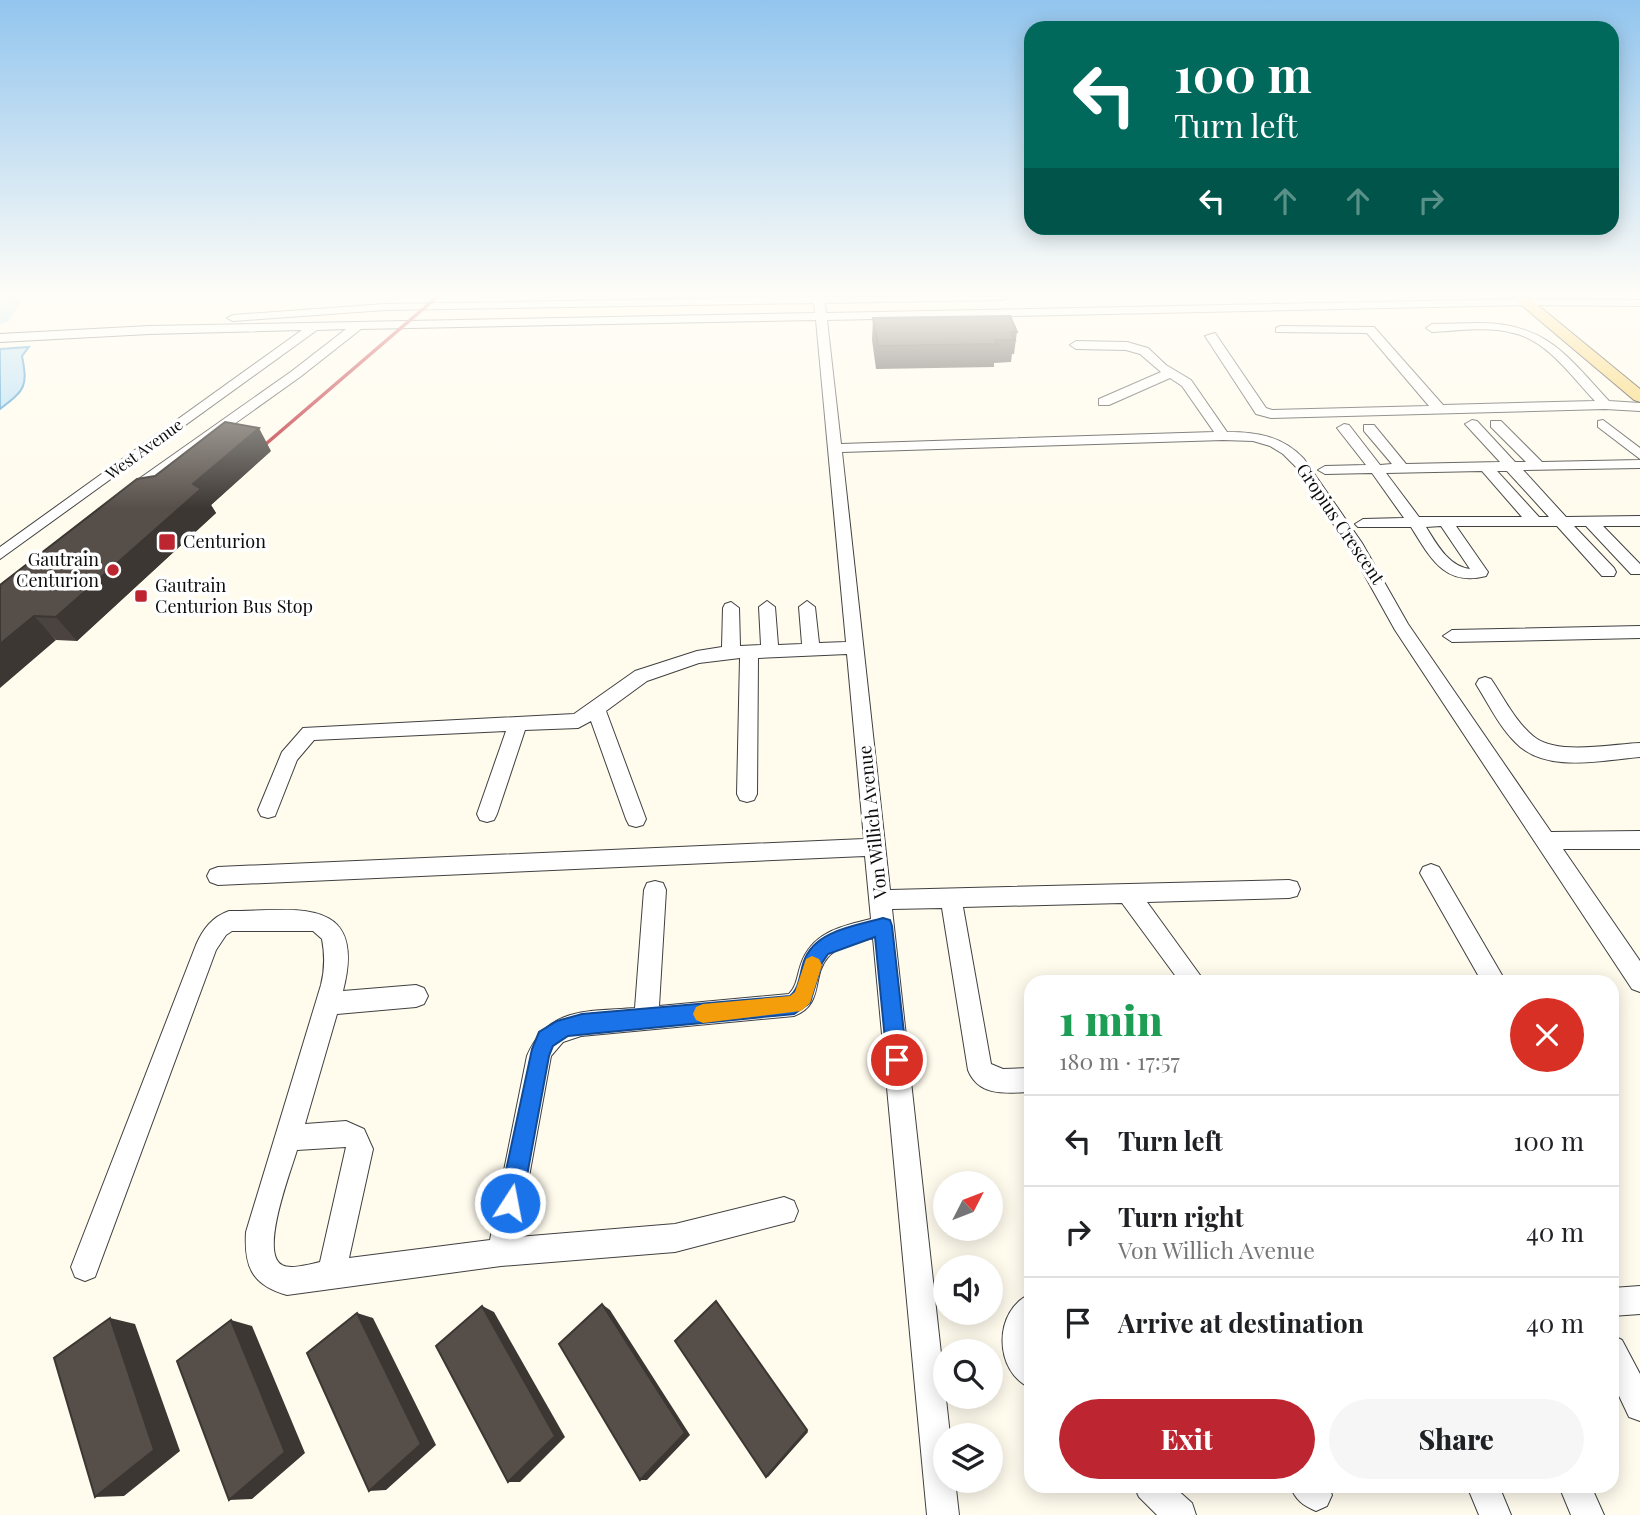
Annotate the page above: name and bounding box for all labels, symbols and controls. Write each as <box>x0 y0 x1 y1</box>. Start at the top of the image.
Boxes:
text: 100 m <box>1174 40 1312 105</box>
icon: left <box>1059 49 1150 140</box>
text: Turn left <box>1174 103 1298 146</box>
icon: left <box>1193 182 1231 220</box>
icon: ahead <box>1266 182 1304 220</box>
icon: ahead <box>1339 182 1377 220</box>
icon: right <box>1412 182 1450 220</box>
street label: West Avenue <box>100 414 186 484</box>
street label: Gropius Crescent <box>1291 458 1391 589</box>
place label: Centurion <box>183 529 266 553</box>
marker: Centurion <box>157 532 177 552</box>
place label: Gautrain Centurion <box>16 547 99 592</box>
marker: Gautrain Centurion <box>105 562 121 578</box>
place label: Gautrain Centurion Bus Stop <box>155 573 313 618</box>
marker: Gautrain Centurion Bus Stop <box>133 588 149 604</box>
street label: Von Willich Avenue <box>852 744 892 901</box>
text: 1 min <box>1059 991 1163 1047</box>
button: close <box>1510 998 1584 1072</box>
pin <box>867 1030 927 1090</box>
icon: arrive <box>878 1041 916 1079</box>
text: 180 m · 17:57 <box>1059 1045 1180 1076</box>
icon: left <box>1059 1122 1097 1160</box>
text: Turn left <box>1118 1123 1223 1158</box>
text: 100 m <box>1514 1123 1584 1158</box>
position arrow <box>473 1166 547 1240</box>
north arrow <box>933 1171 1003 1241</box>
map controls <box>933 1171 1003 1493</box>
text: Turn right <box>1118 1199 1244 1234</box>
icon: right <box>1059 1213 1097 1251</box>
text: 40 m <box>1526 1214 1584 1249</box>
text: Von Willich Avenue <box>1118 1234 1315 1265</box>
button: sound <box>933 1255 1003 1325</box>
icon: arrive <box>1059 1304 1097 1342</box>
text: Arrive at destination <box>1118 1305 1364 1340</box>
text: 40 m <box>1526 1305 1584 1340</box>
button: search <box>933 1339 1003 1409</box>
button: Exit <box>1059 1399 1315 1479</box>
button: Share <box>1329 1399 1584 1479</box>
button: layers <box>933 1423 1003 1493</box>

